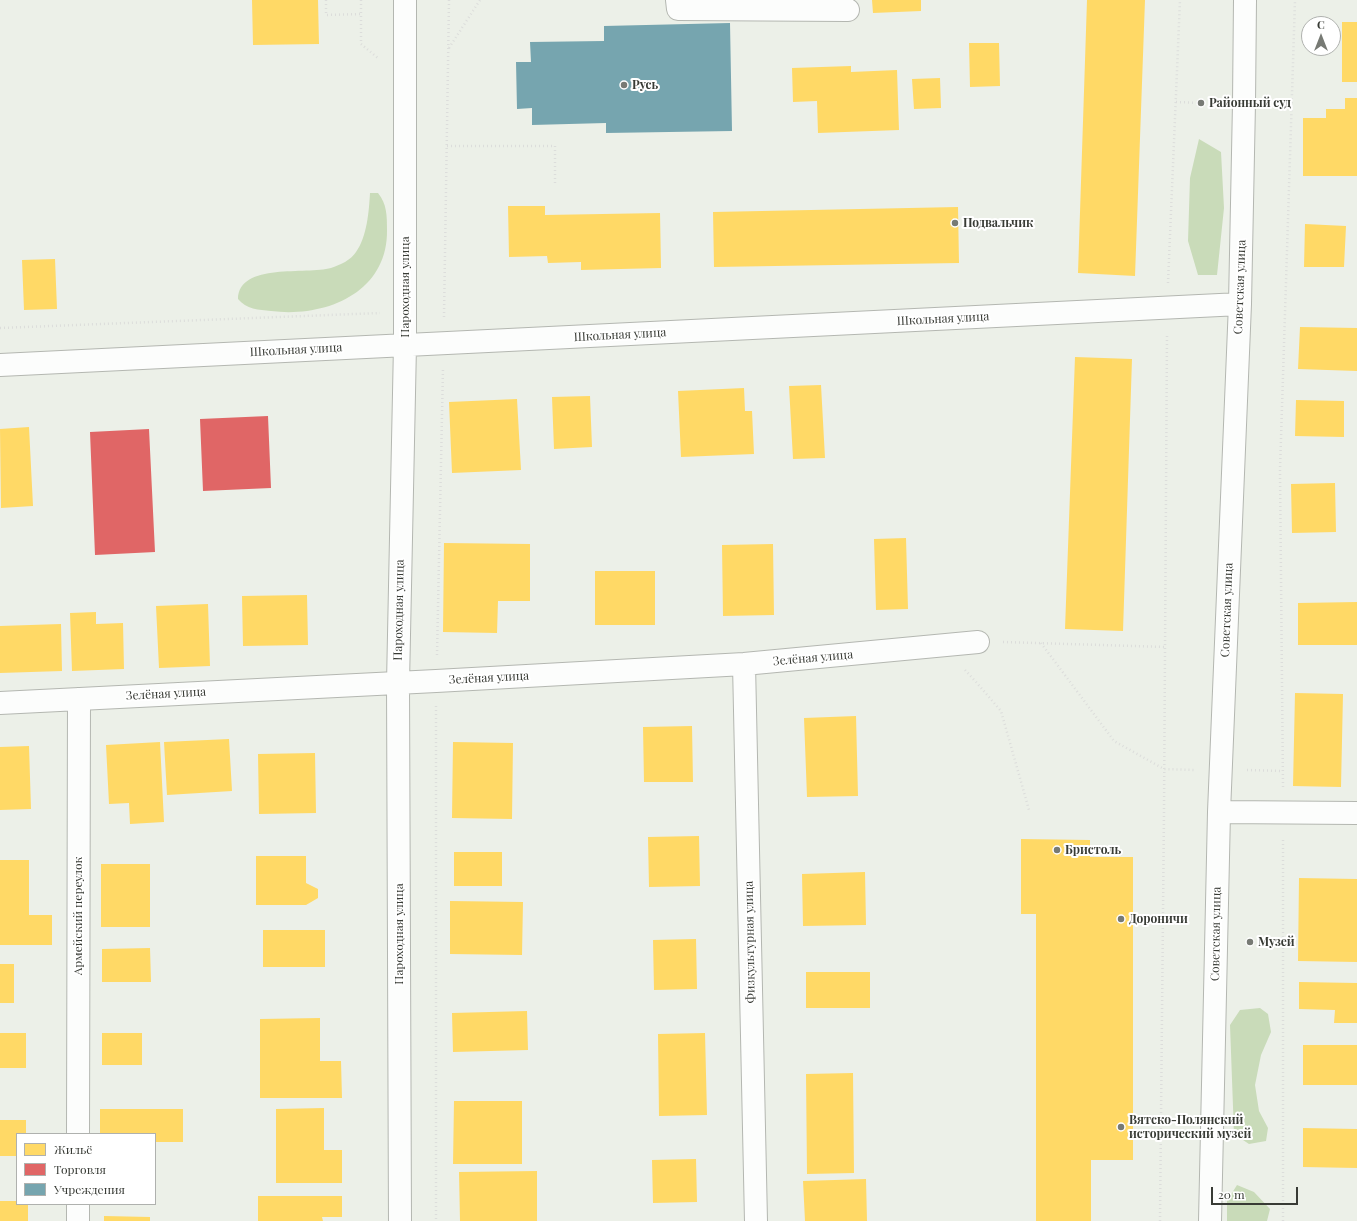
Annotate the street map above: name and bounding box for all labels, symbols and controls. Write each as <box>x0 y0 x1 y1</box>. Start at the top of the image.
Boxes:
north arrow <box>1301 16 1341 56</box>
text: С <box>1317 17 1325 32</box>
place label: Русь <box>632 78 658 92</box>
marker: Русь <box>619 80 629 90</box>
place label: Районный суд <box>1209 96 1291 110</box>
marker: Районный суд <box>1196 98 1206 108</box>
place label: Подвальчик <box>963 216 1033 230</box>
marker: Подвальчик <box>950 218 960 228</box>
street label: Пароходная улица <box>398 236 412 338</box>
street label: Советская улица <box>1231 239 1249 335</box>
street label: Школьная улица <box>896 309 990 329</box>
street label: Школьная улица <box>573 325 667 345</box>
street label: Школьная улица <box>249 340 343 360</box>
street label: Пароходная улица <box>391 559 407 661</box>
street label: Советская улица <box>1218 562 1236 658</box>
street label: Зелёная улица <box>772 647 854 669</box>
street label: Зелёная улица <box>449 669 529 687</box>
street label: Зелёная улица <box>126 685 206 703</box>
place label: Бристоль <box>1065 843 1121 857</box>
marker: Бристоль <box>1052 845 1062 855</box>
street label: Армейский переулок <box>71 857 85 975</box>
street label: Физкультурная улица <box>742 881 758 1003</box>
street label: Пароходная улица <box>392 883 406 985</box>
street label: Советская улица <box>1208 887 1224 981</box>
place label: Дороничи <box>1129 912 1188 926</box>
marker: Дороничи <box>1116 914 1126 924</box>
place label: Музей <box>1258 935 1295 949</box>
marker: Музей <box>1245 937 1255 947</box>
place label: Вятско-Полянский исторический музей <box>1129 1113 1251 1141</box>
marker: Вятско-Полянский исторический музей <box>1116 1122 1126 1132</box>
legend <box>16 1133 156 1205</box>
text: Жильё <box>54 1141 92 1157</box>
text: Торговля <box>54 1161 106 1177</box>
scale bar <box>1213 1179 1300 1205</box>
text: Учреждения <box>54 1181 125 1197</box>
text: 20 m <box>1218 1186 1245 1202</box>

